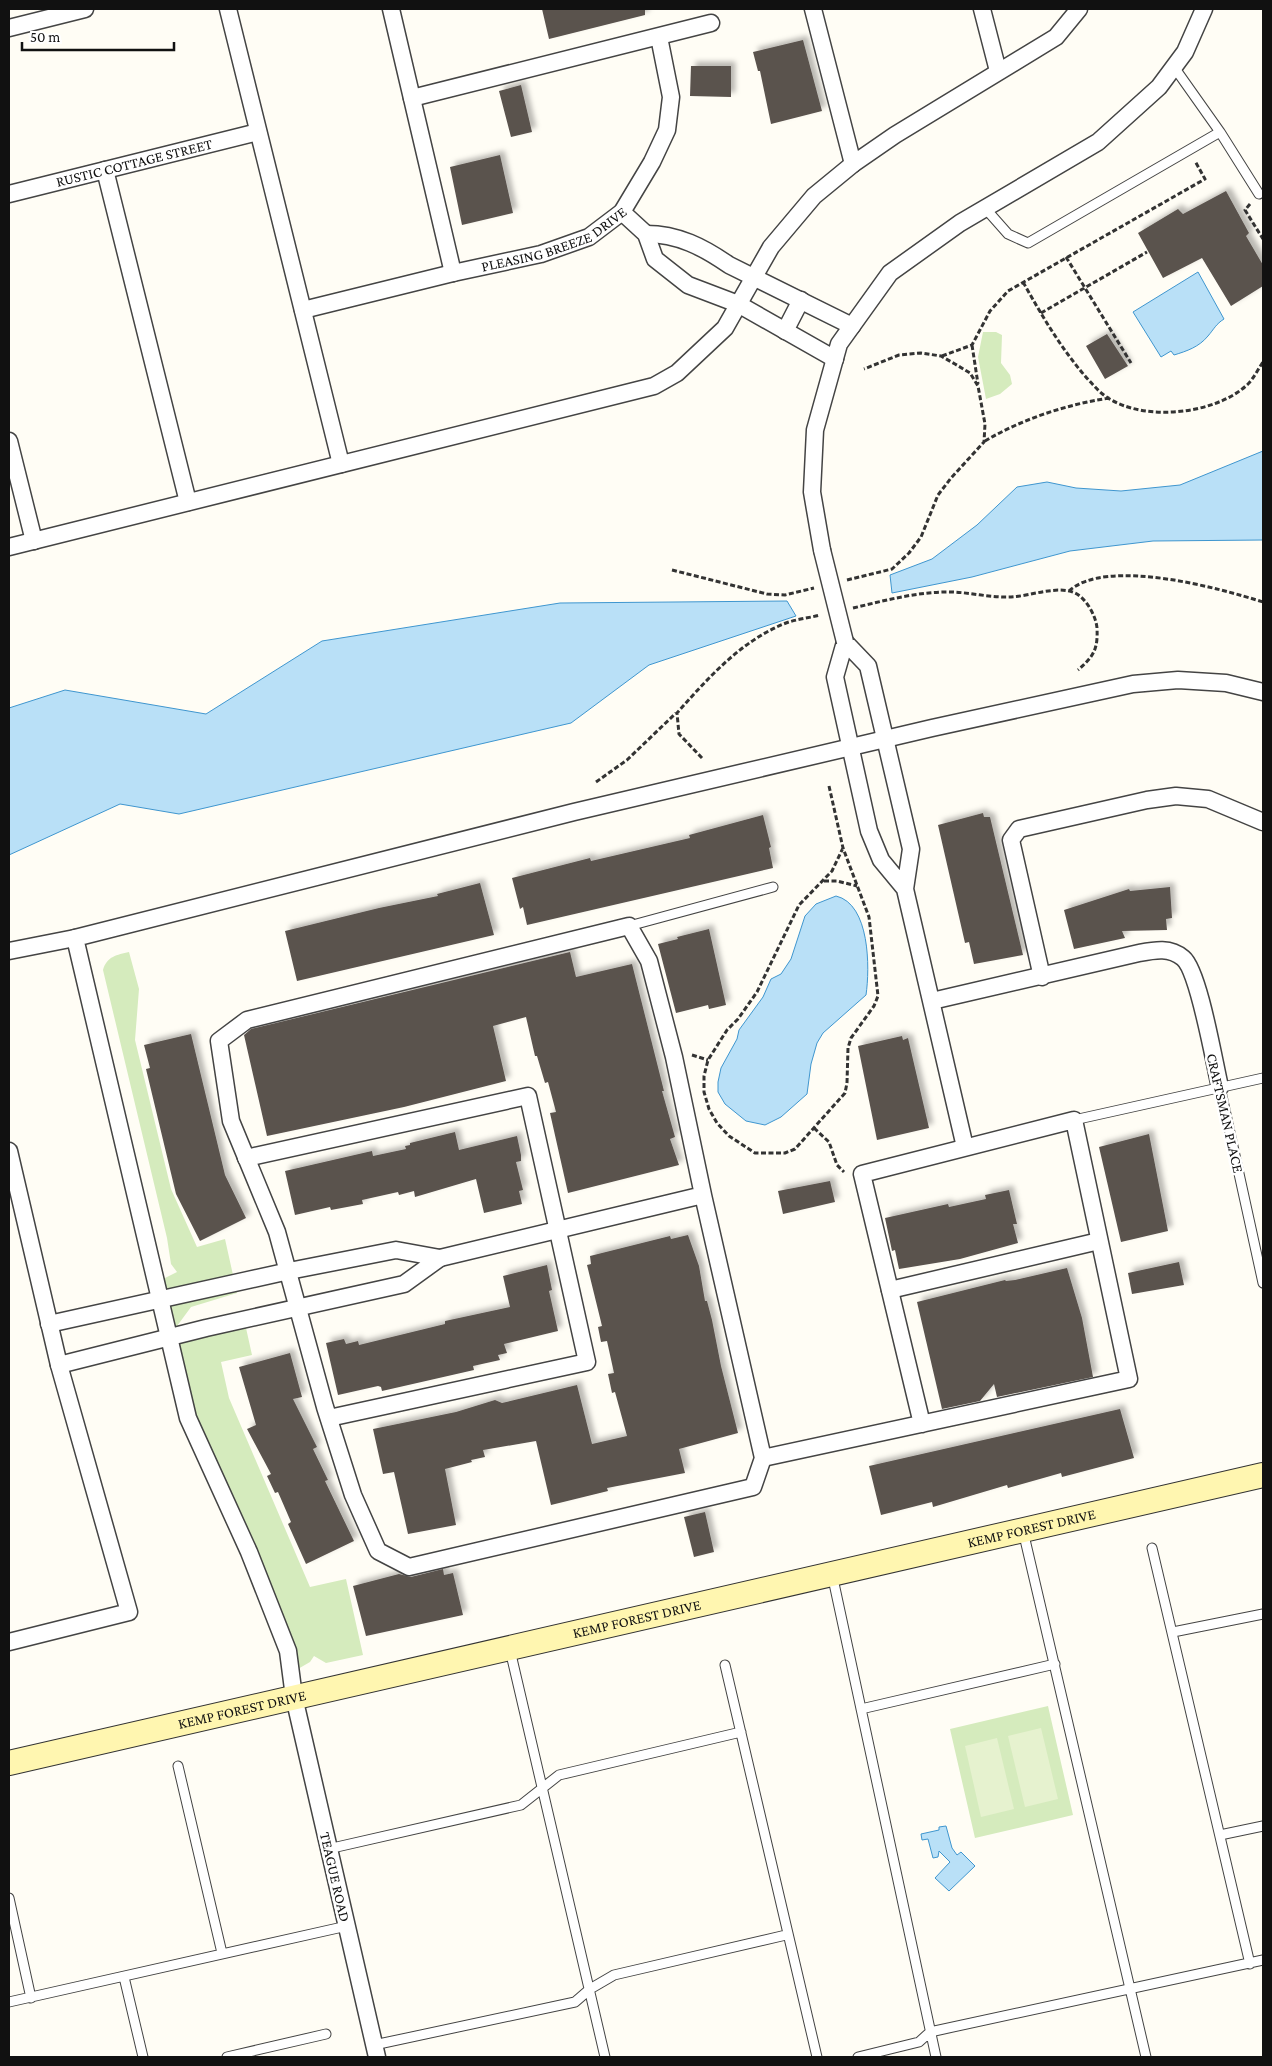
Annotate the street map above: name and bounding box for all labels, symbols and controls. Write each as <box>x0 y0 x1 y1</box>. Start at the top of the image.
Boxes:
scale bar <box>22 20 175 52</box>
text: 50 m <box>30 29 60 45</box>
street label: RUSTIC COTTAGE STREET <box>54 136 214 190</box>
street label: PLEASING BREEZE DRIVE <box>480 204 630 275</box>
street label: CRAFTSMAN PLACE <box>1203 1052 1247 1174</box>
street label: KEMP FOREST DRIVE <box>966 1506 1097 1551</box>
street label: KEMP FOREST DRIVE <box>571 1596 702 1641</box>
street label: KEMP FOREST DRIVE <box>176 1687 308 1732</box>
street label: TEAGUE ROAD <box>317 1831 353 1923</box>

